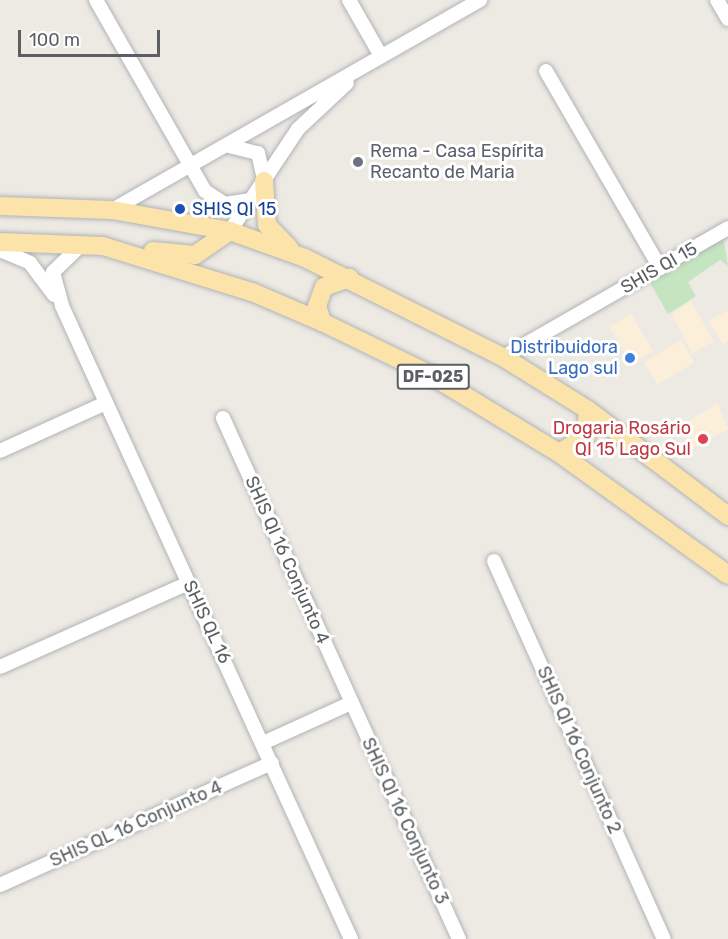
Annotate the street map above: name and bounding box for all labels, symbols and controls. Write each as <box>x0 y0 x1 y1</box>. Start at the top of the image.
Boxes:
scale bar <box>21 18 164 56</box>
text: 100 m <box>29 29 80 51</box>
place label: Rema - Casa Espírita Recanto de Maria <box>370 141 544 184</box>
marker: Rema - Casa Espírita Recanto de Maria <box>351 155 365 169</box>
place label: SHIS QI 15 <box>192 198 276 220</box>
marker: SHIS QI 15 <box>173 202 187 216</box>
street label: SHIS QI 15 <box>617 238 701 298</box>
place label: Distribuidora Lago sul <box>510 337 618 380</box>
marker: Distribuidora Lago sul <box>623 351 637 365</box>
road number: DF-025 <box>396 364 470 390</box>
place label: Drogaria Rosário QI 15 Lago Sul <box>553 418 691 460</box>
marker: Drogaria Rosário QI 15 Lago Sul <box>696 432 710 446</box>
street label: SHIS QI 16 Conjunto 4 <box>240 473 334 647</box>
street label: SHIS QL 16 <box>178 577 236 667</box>
street label: SHIS QI 16 Conjunto 2 <box>532 663 626 837</box>
street label: SHIS QI 16 Conjunto 3 <box>357 734 453 908</box>
street label: SHIS QL 16 Conjunto 4 <box>46 776 226 872</box>

